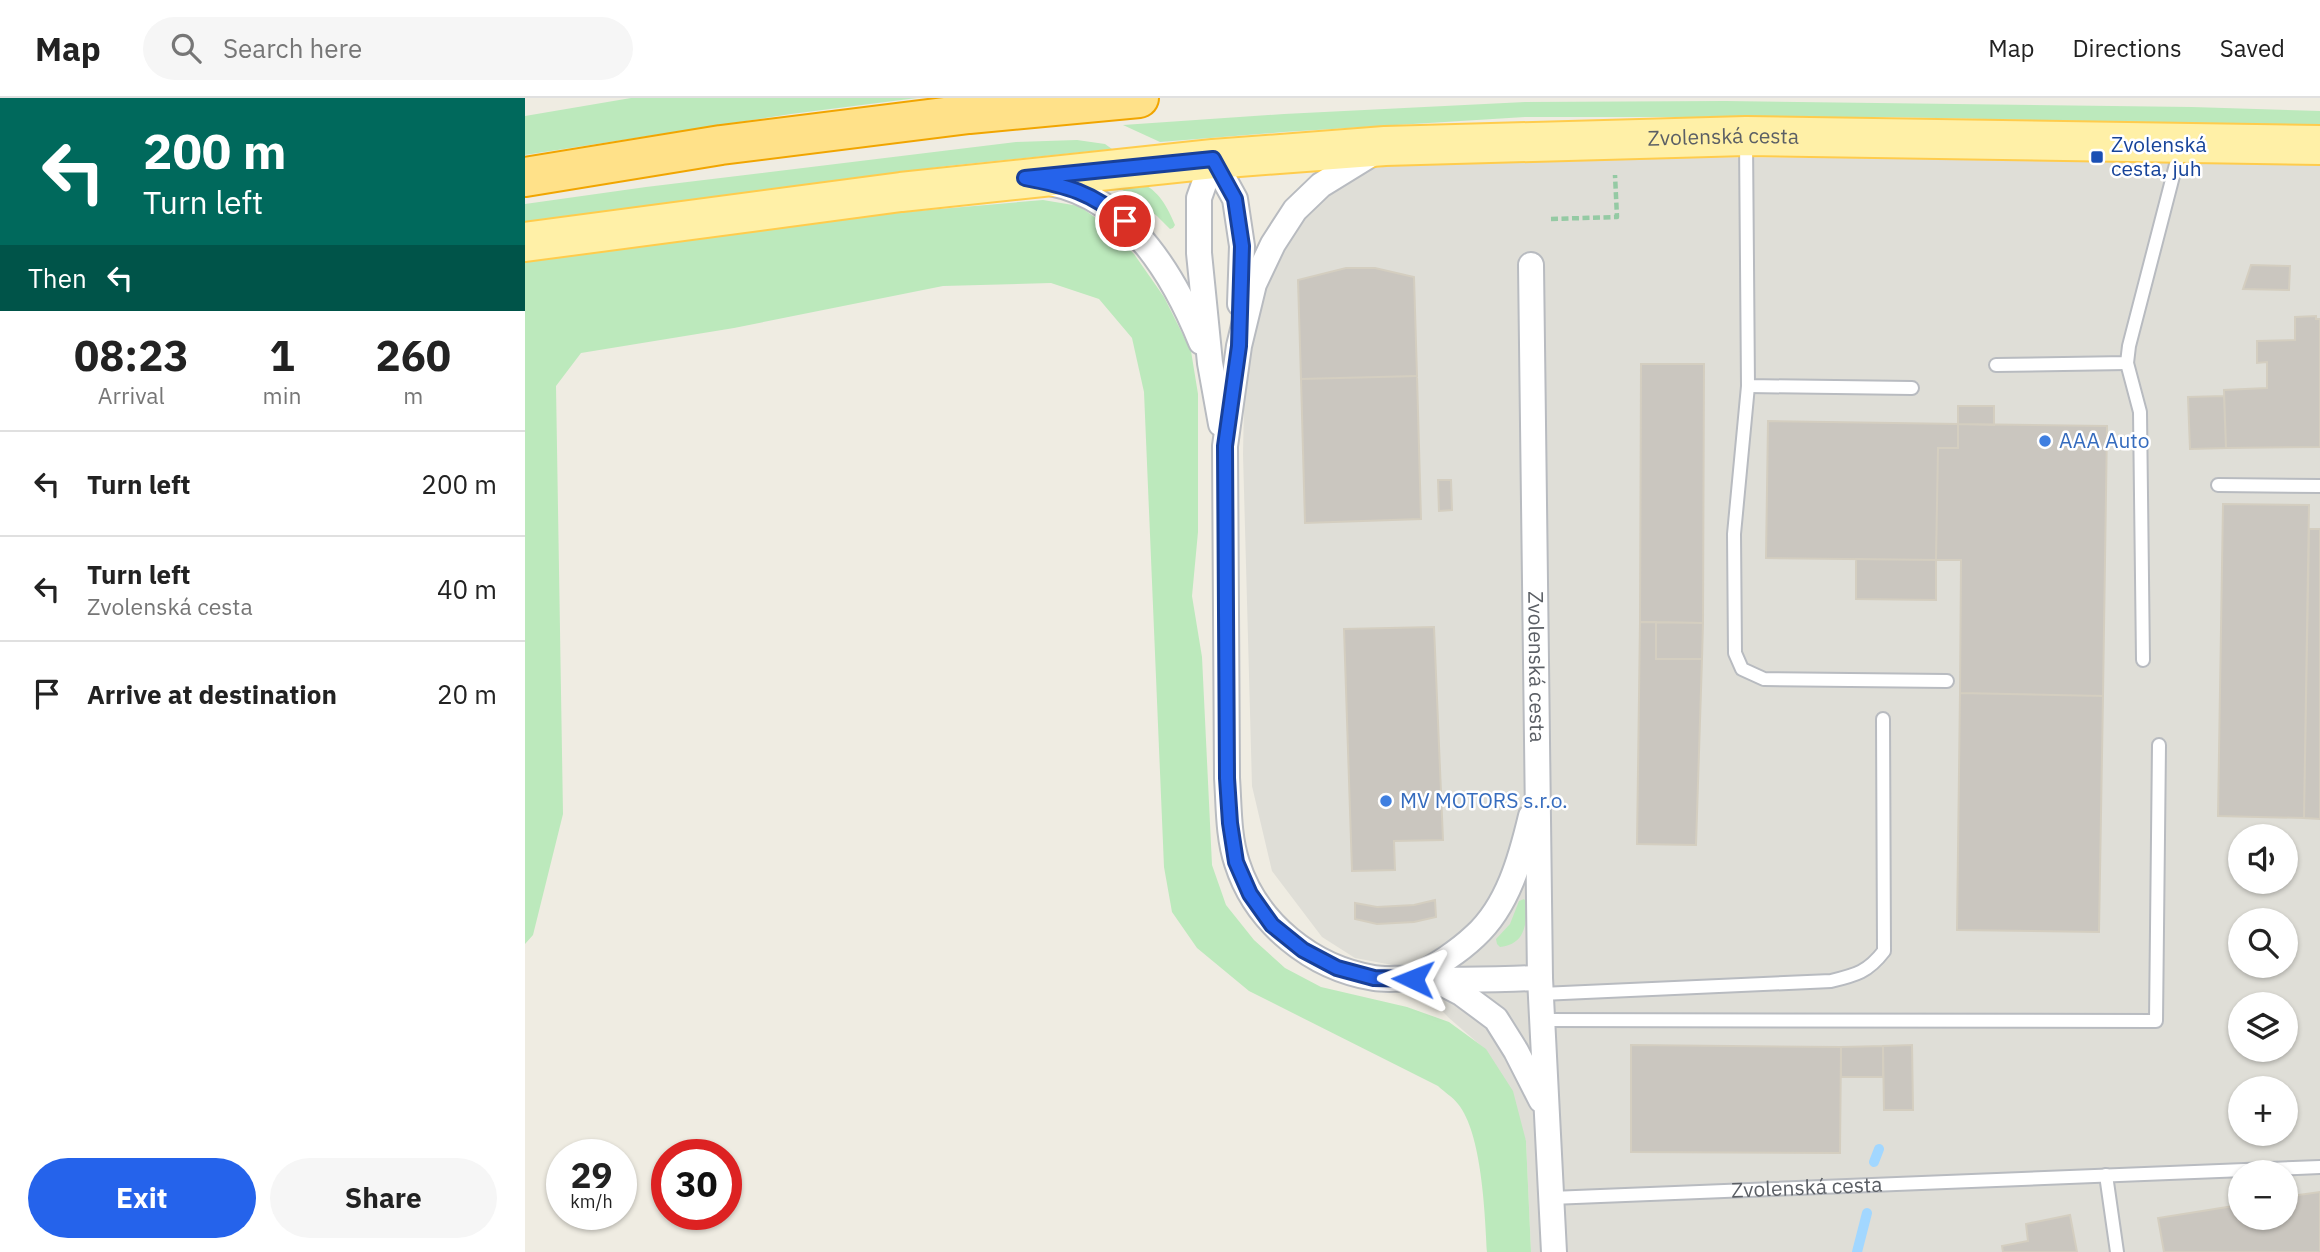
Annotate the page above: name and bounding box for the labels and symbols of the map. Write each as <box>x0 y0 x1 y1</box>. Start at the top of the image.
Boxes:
street label: Zvolenská cesta <box>1647 121 1799 152</box>
place label: Zvolenská cesta, juh <box>2111 130 2207 182</box>
marker: Zvolenská cesta, juh <box>2089 149 2105 165</box>
pin <box>1095 191 1155 251</box>
place label: AAA Auto <box>2059 426 2149 454</box>
marker: AAA Auto <box>2037 433 2053 449</box>
street label: Zvolenská cesta <box>1522 591 1552 743</box>
place label: MV MOTORS s.r.o. <box>1400 786 1568 814</box>
marker: MV MOTORS s.r.o. <box>1378 793 1394 809</box>
position arrow <box>1376 942 1450 1016</box>
speed limit sign: 30 <box>651 1139 742 1230</box>
street label: Zvolenská cesta <box>1731 1170 1883 1204</box>

